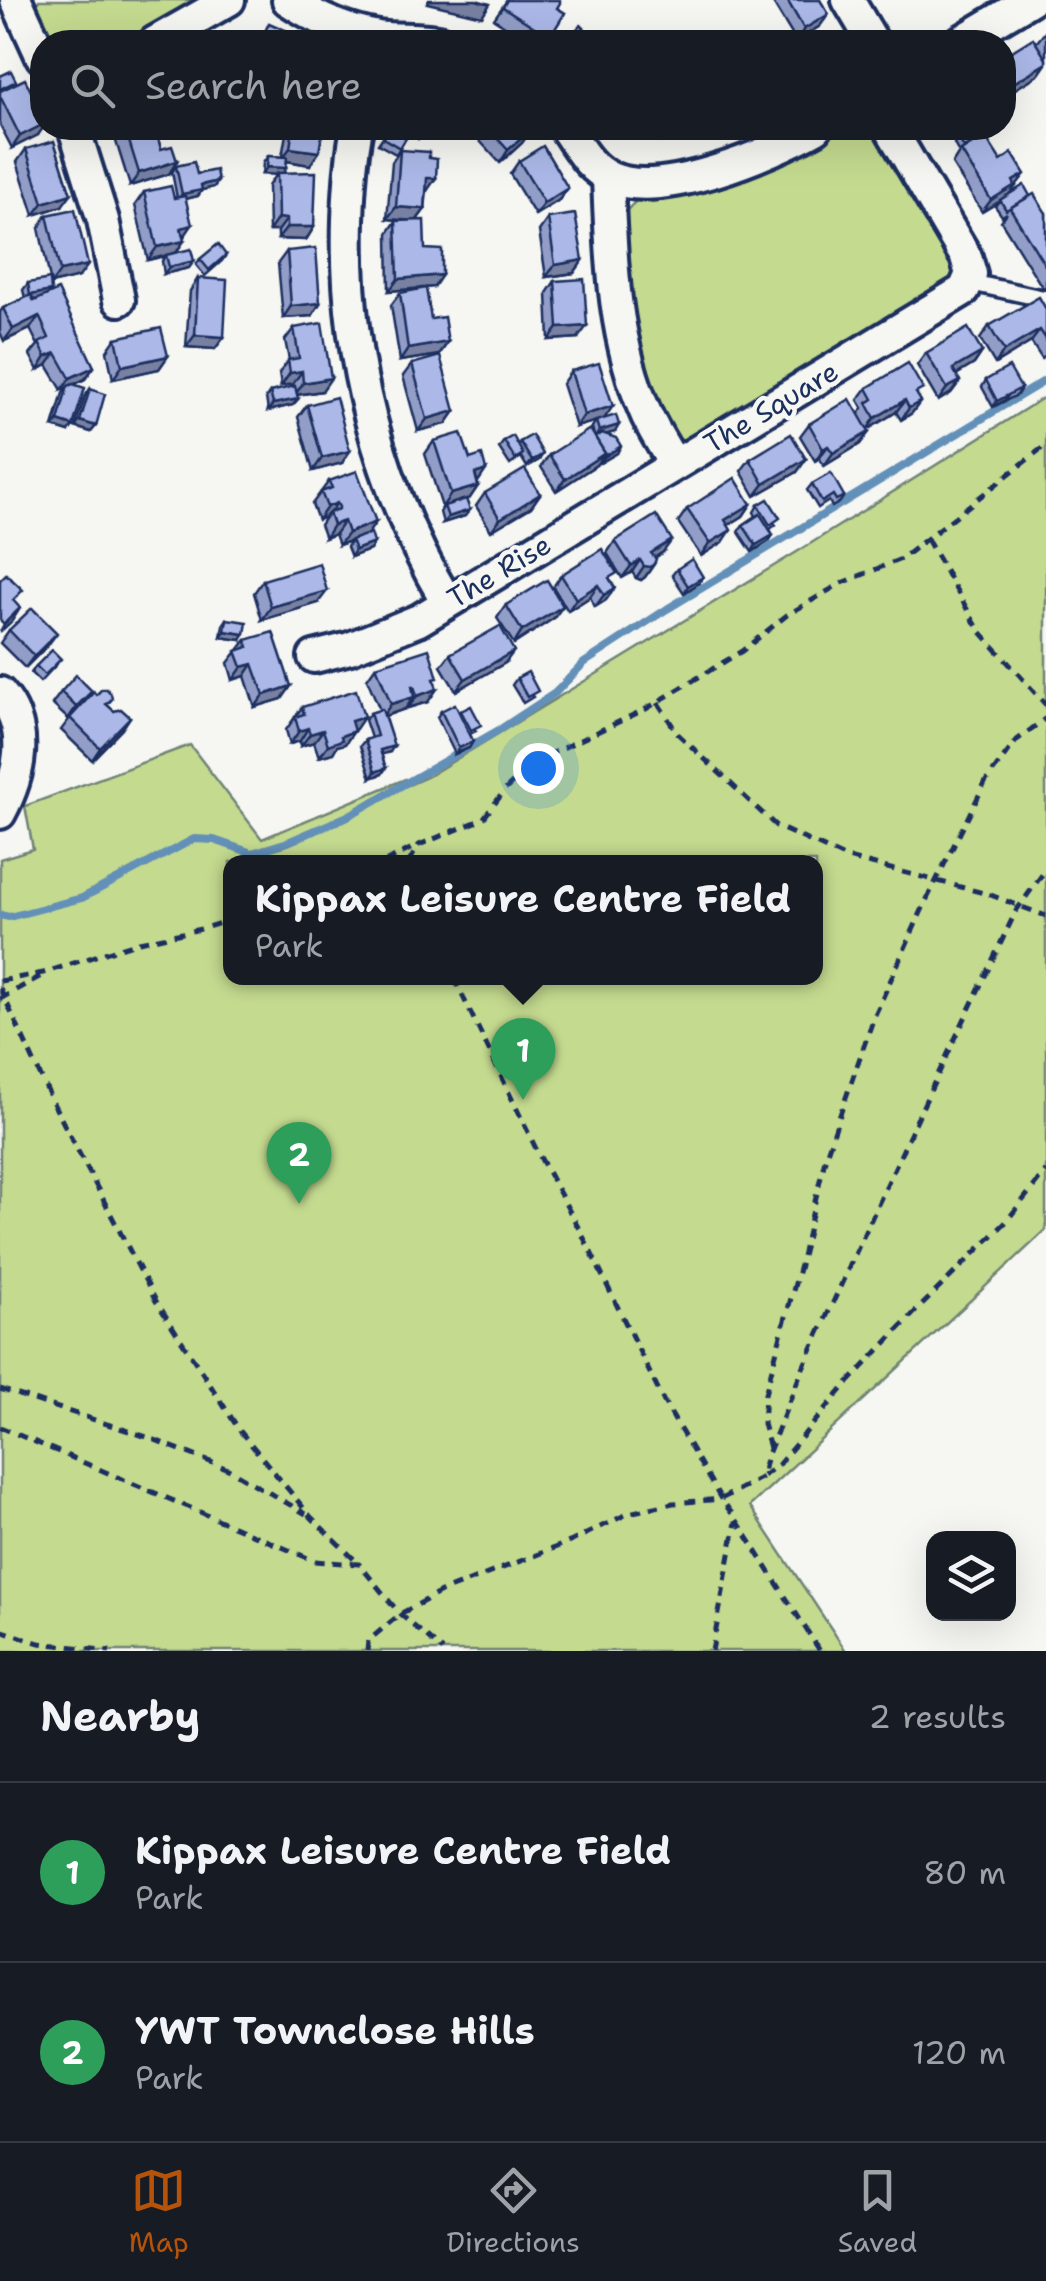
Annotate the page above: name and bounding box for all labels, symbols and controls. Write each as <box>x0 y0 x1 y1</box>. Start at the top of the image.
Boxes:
search box <box>30 30 1016 140</box>
icon: search <box>65 58 120 113</box>
text: Search here <box>145 60 362 111</box>
street label: The Square <box>697 352 845 462</box>
street label: The Rise <box>440 525 558 617</box>
your location <box>513 743 564 794</box>
popup <box>223 855 823 985</box>
text: Kippax Leisure Centre Field <box>255 873 791 924</box>
text: Park <box>255 924 324 967</box>
pin: 1 <box>490 1018 556 1100</box>
pin: 2 <box>266 1122 332 1204</box>
map controls <box>926 1531 1016 1621</box>
button: layers <box>926 1531 1016 1621</box>
text: Nearby <box>40 1688 200 1744</box>
text: 2 results <box>869 1695 1006 1738</box>
text: Kippax Leisure Centre Field <box>135 1825 671 1876</box>
text: 1 <box>65 1851 80 1894</box>
text: 80 m <box>923 1851 1006 1894</box>
text: Park <box>135 1876 204 1919</box>
text: YWT Townclose Hills <box>135 2005 535 2056</box>
text: 2 <box>61 2031 84 2074</box>
text: 120 m <box>912 2031 1006 2074</box>
text: Park <box>135 2056 204 2099</box>
tab: Map <box>129 2163 189 2261</box>
tab: Directions <box>446 2163 580 2261</box>
tab: Saved <box>838 2163 917 2261</box>

